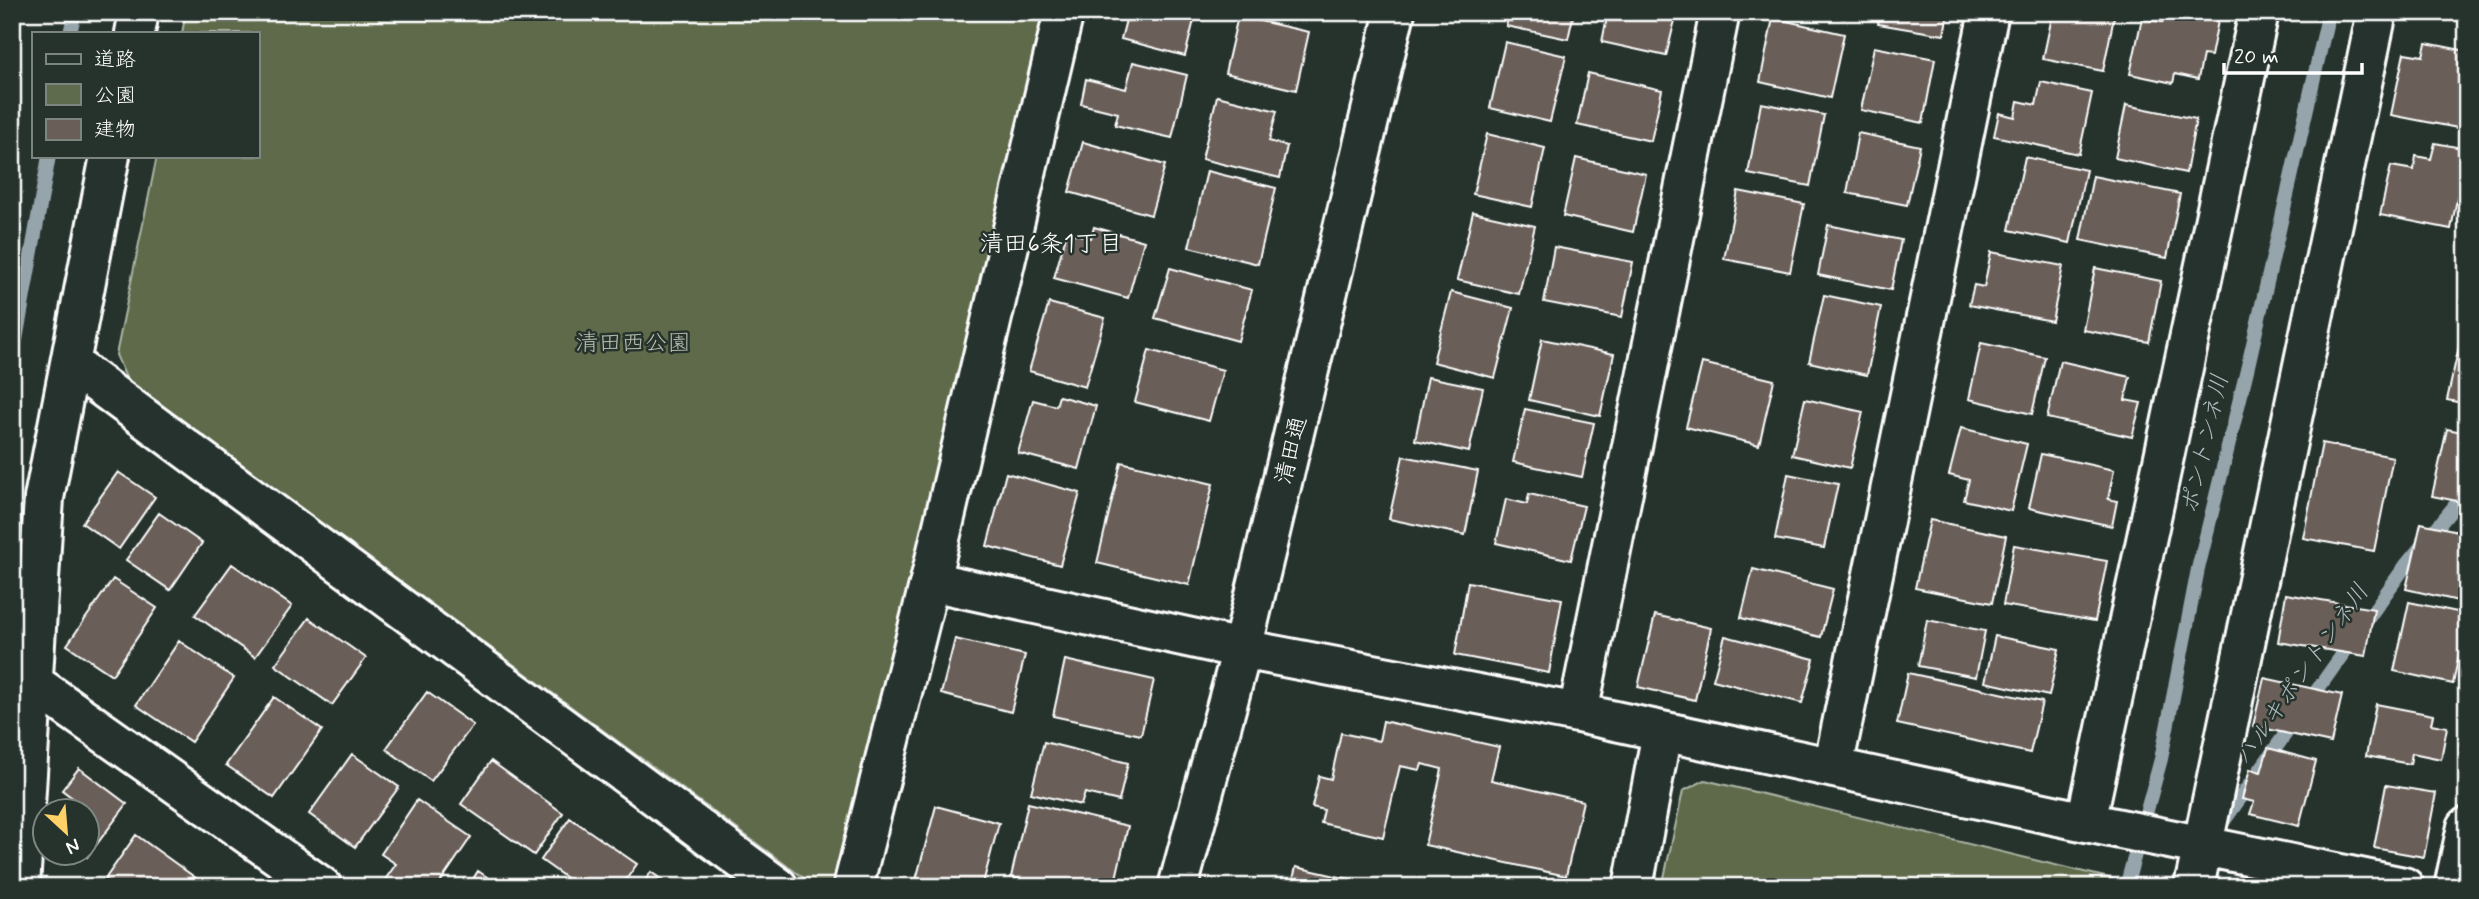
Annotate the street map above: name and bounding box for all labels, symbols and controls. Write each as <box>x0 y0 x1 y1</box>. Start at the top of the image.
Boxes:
legend <box>32 32 259 158</box>
scale bar <box>2224 32 2362 76</box>
text: 20 m <box>2234 43 2279 71</box>
text: 道路 <box>94 46 136 74</box>
text: 公園 <box>94 82 136 110</box>
text: 建物 <box>94 116 136 144</box>
district label: 清田6条1丁目 <box>979 229 1123 260</box>
park label: 清田西公園 <box>576 329 691 359</box>
water label: ポントンネ川 <box>2174 371 2237 518</box>
street label: 清田通 <box>1269 413 1315 488</box>
water label: ハルキポントンネ川 <box>2228 578 2377 772</box>
north arrow <box>32 797 102 867</box>
text: N <box>62 832 84 860</box>

